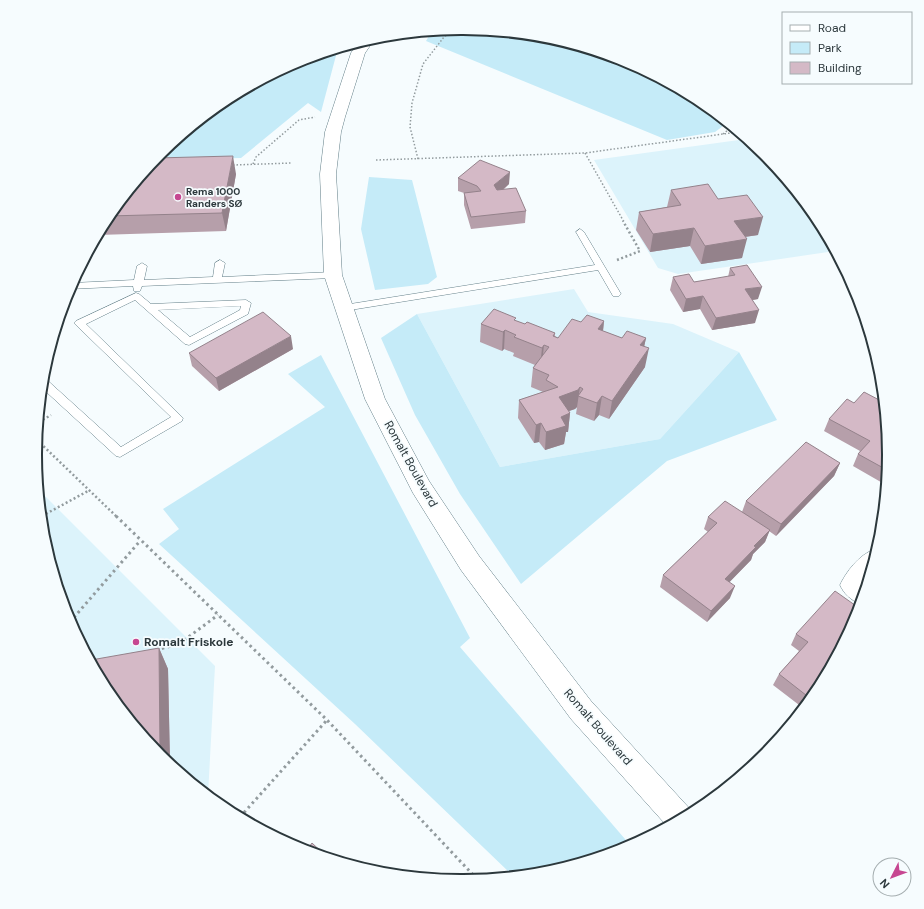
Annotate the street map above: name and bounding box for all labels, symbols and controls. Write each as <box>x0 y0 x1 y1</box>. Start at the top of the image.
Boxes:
legend <box>782 12 912 84</box>
text: Road <box>818 20 846 36</box>
text: Park <box>818 40 842 56</box>
text: Building <box>818 60 862 76</box>
place label: Rema 1000 Randers SØ <box>186 185 243 210</box>
marker: Rema 1000 Randers SØ <box>173 192 183 202</box>
street label: Romalt Boulevard <box>381 418 441 510</box>
place label: Romalt Friskole <box>144 634 234 650</box>
marker: Romalt Friskole <box>131 637 141 647</box>
street label: Romalt Boulevard <box>560 685 636 769</box>
north arrow <box>872 857 912 897</box>
text: N <box>877 876 892 891</box>

